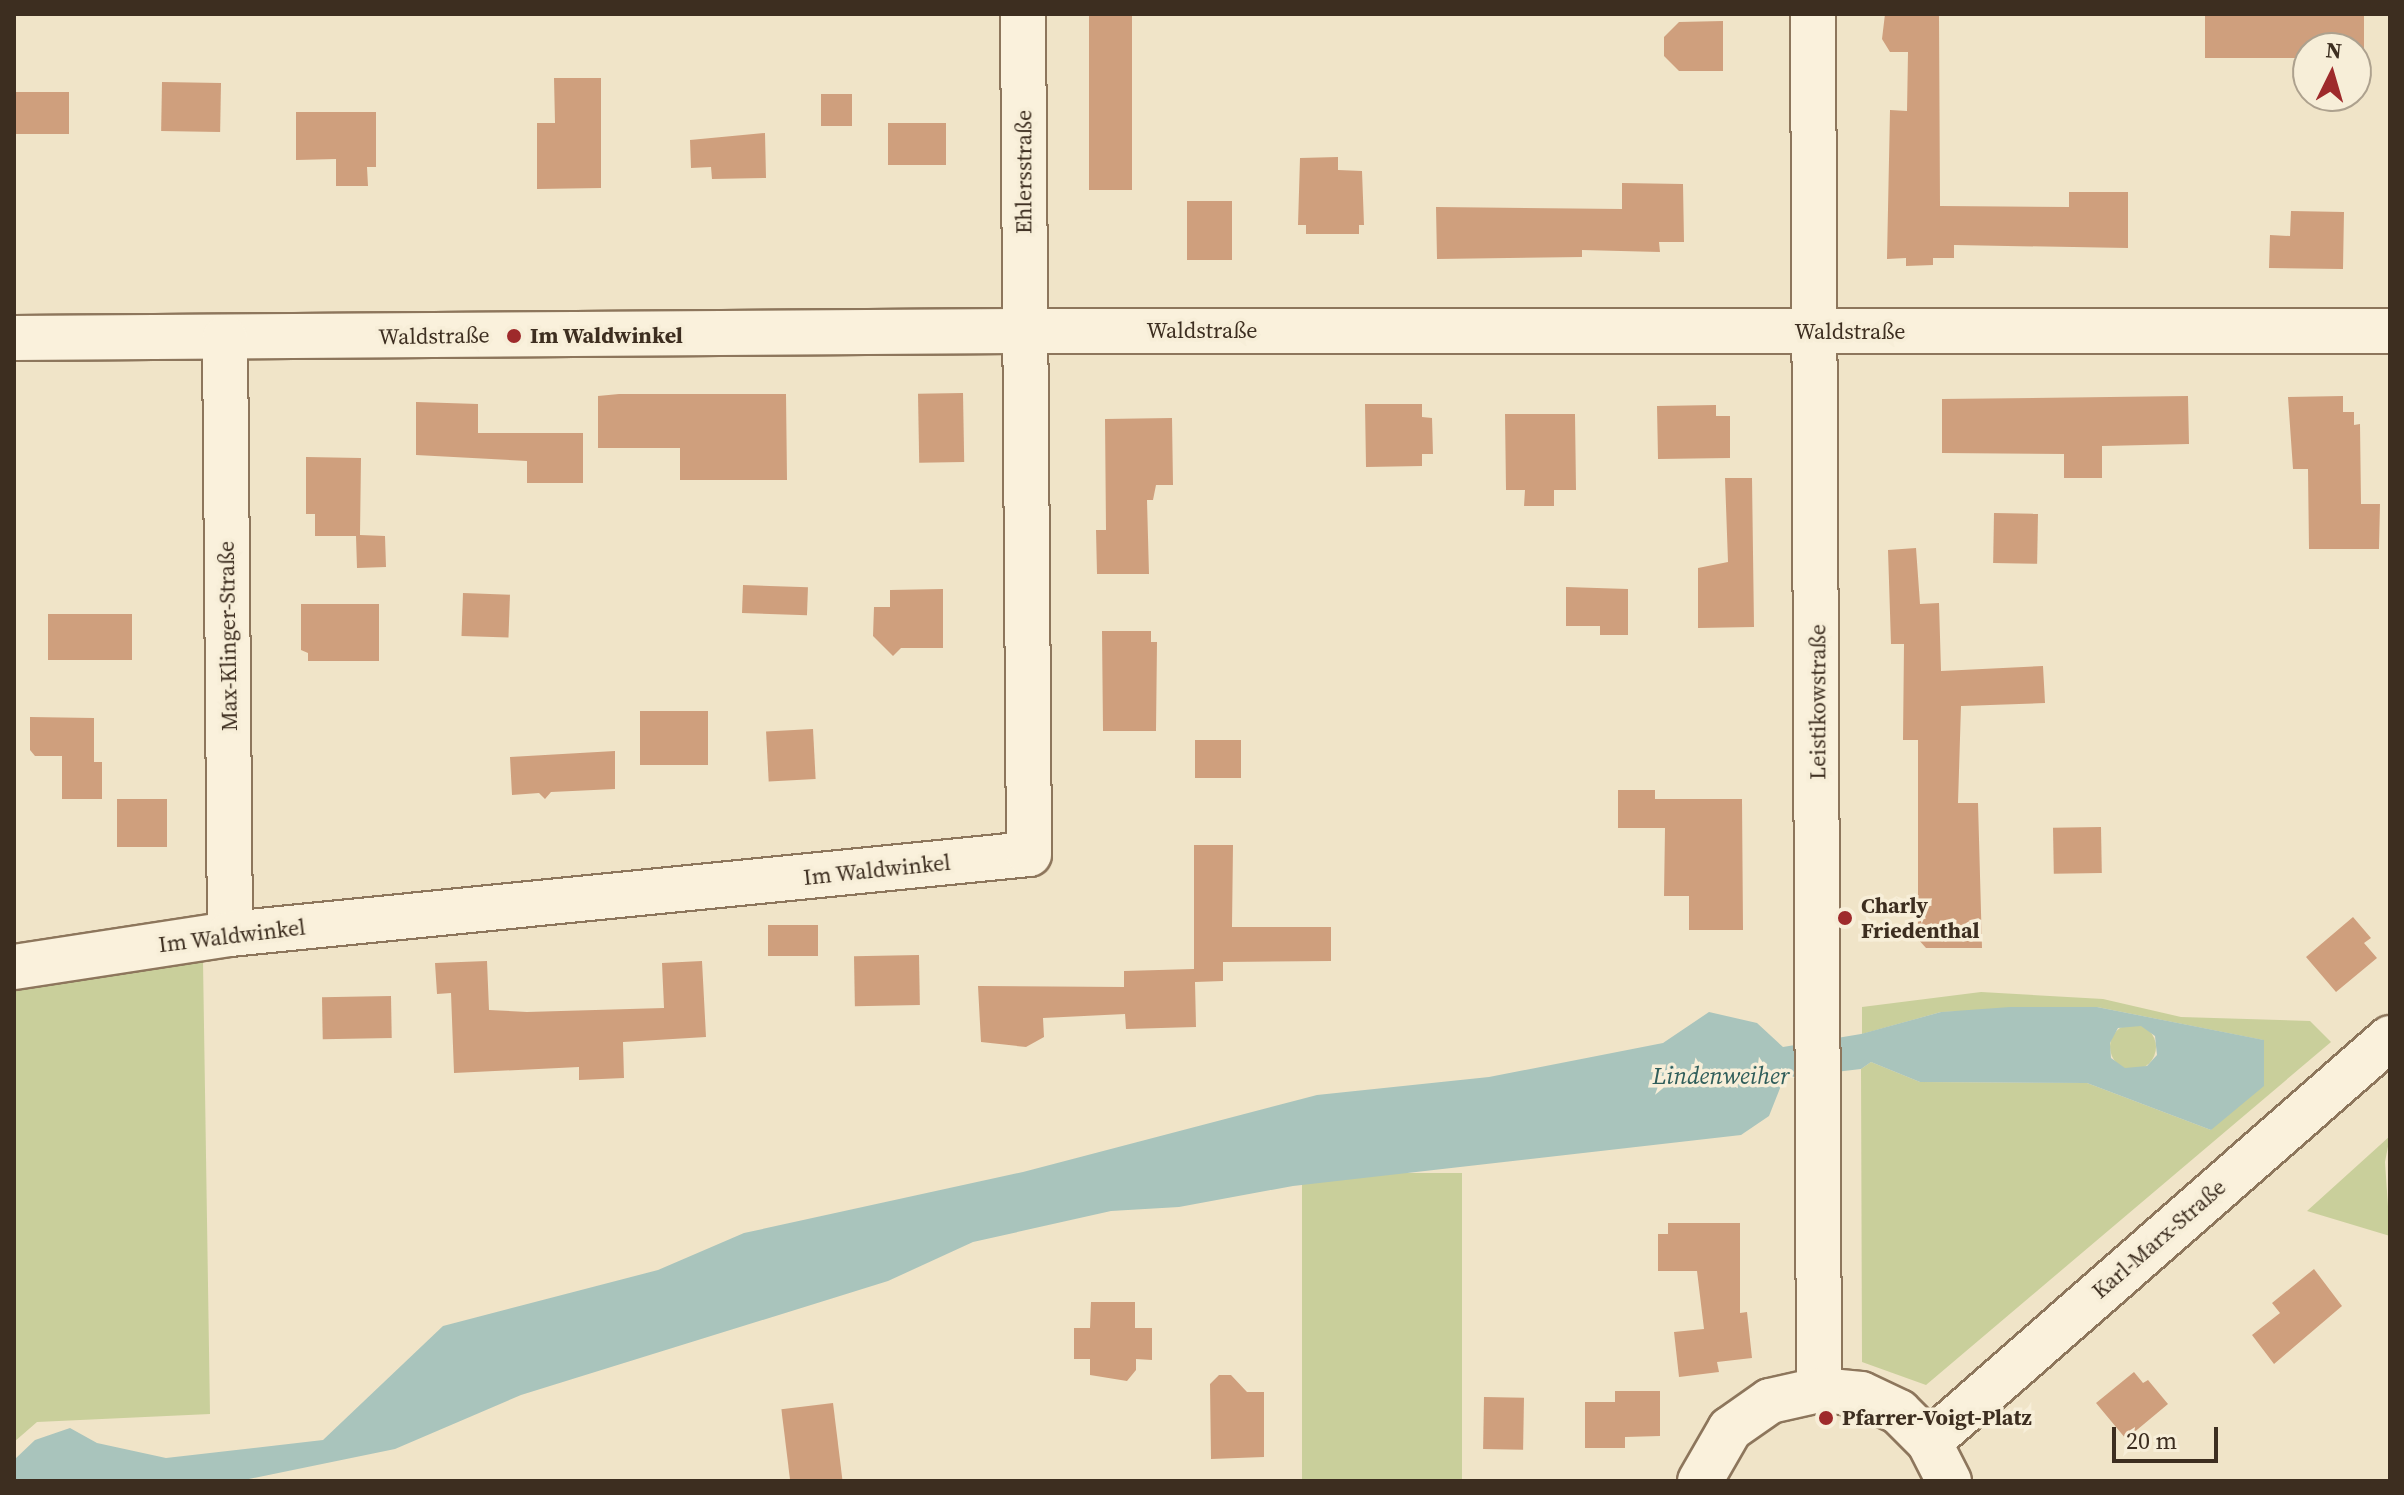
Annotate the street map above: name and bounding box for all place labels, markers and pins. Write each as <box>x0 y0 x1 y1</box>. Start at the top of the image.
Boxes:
place label: Im Waldwinkel <box>530 323 683 349</box>
marker: Im Waldwinkel <box>505 327 523 345</box>
place label: Charly Friedenthal <box>1861 892 1980 944</box>
marker: Charly Friedenthal <box>1836 909 1854 927</box>
place label: Pfarrer-Voigt-Platz <box>1842 1405 2032 1431</box>
marker: Pfarrer-Voigt-Platz <box>1817 1409 1835 1427</box>

